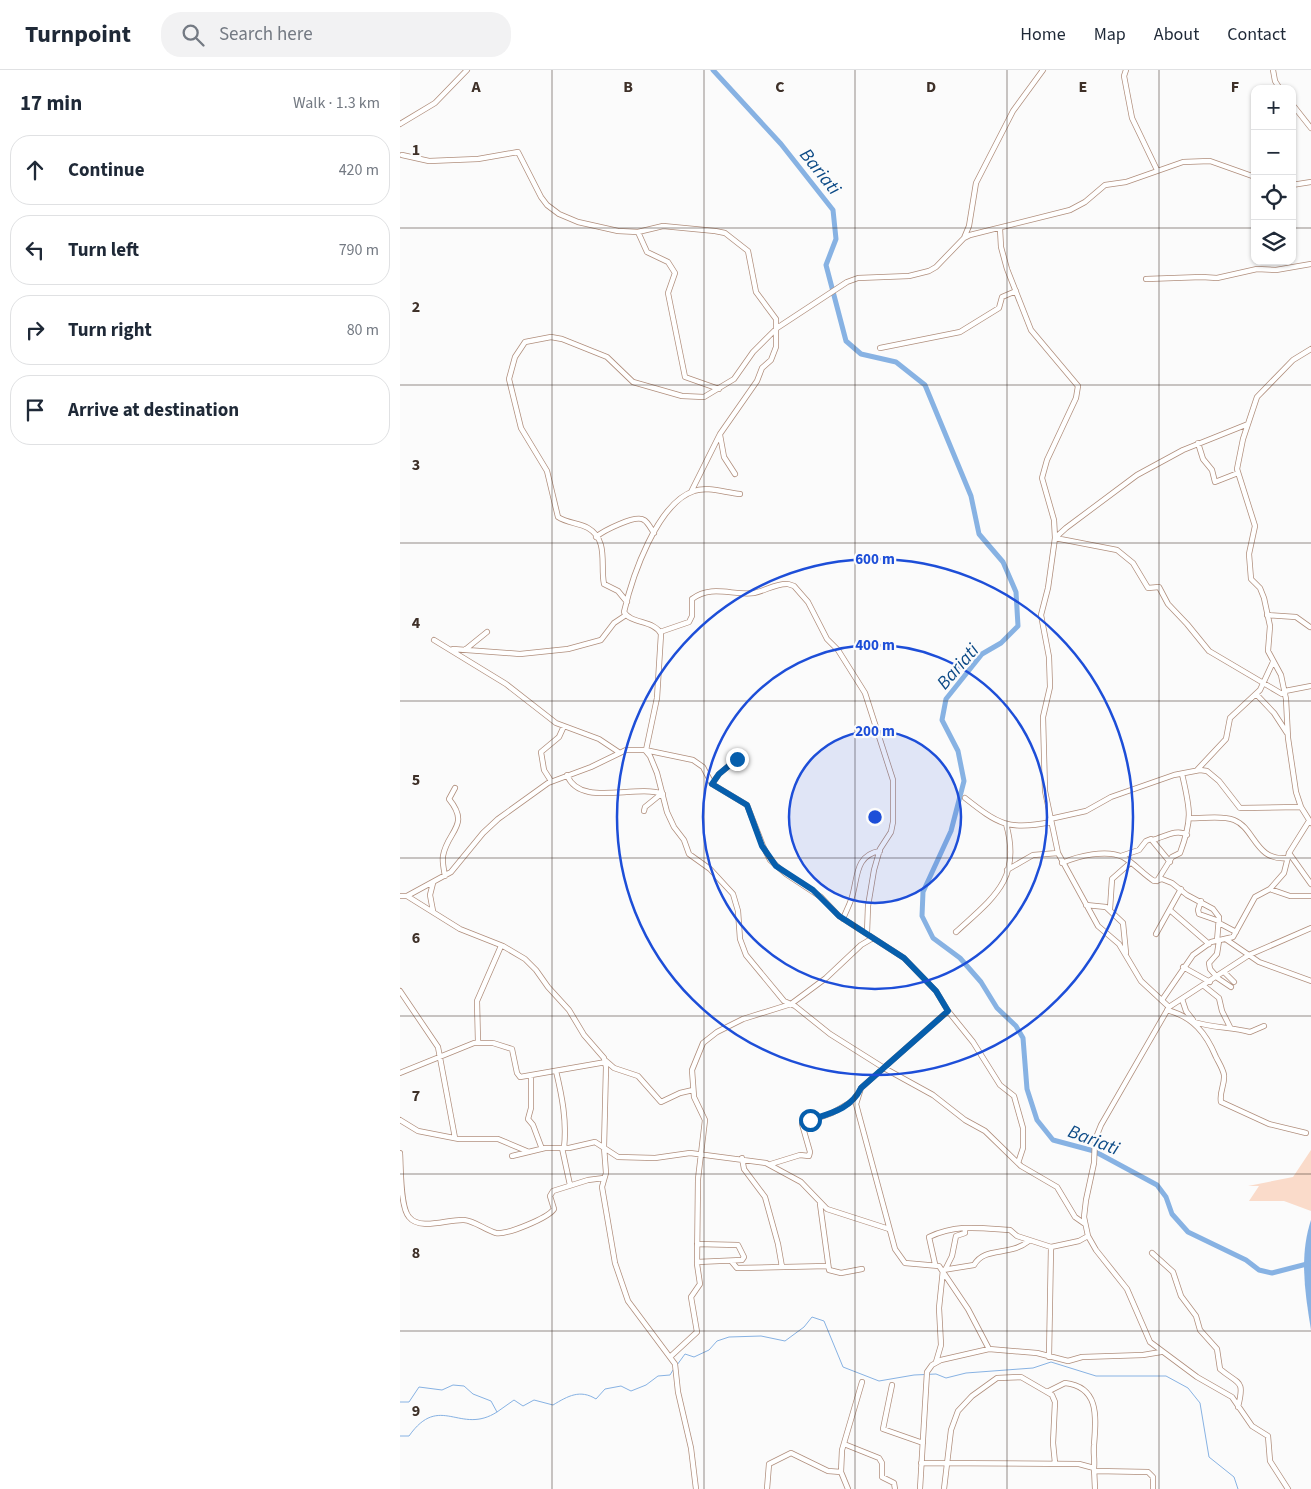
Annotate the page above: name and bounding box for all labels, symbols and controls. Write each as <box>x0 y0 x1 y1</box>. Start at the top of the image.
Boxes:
search box <box>161 12 511 57</box>
text: Turnpoint <box>25 17 131 52</box>
icon: search <box>179 21 207 49</box>
text: Search here <box>219 21 313 48</box>
text: Home <box>1020 22 1066 47</box>
text: Map <box>1094 22 1126 47</box>
text: About <box>1154 22 1199 47</box>
text: Contact <box>1227 22 1286 47</box>
text: A <box>470 76 481 98</box>
text: B <box>623 76 633 98</box>
text: C <box>775 76 785 98</box>
text: D <box>926 76 936 98</box>
text: E <box>1079 76 1087 98</box>
text: F <box>1231 76 1239 98</box>
map controls <box>1251 85 1296 265</box>
button: + <box>1251 85 1296 130</box>
text: 17 min <box>20 88 82 118</box>
text: Walk · 1.3 km <box>293 92 380 114</box>
button: − <box>1251 130 1296 175</box>
text: 1 <box>412 139 420 161</box>
water label: Bariati <box>793 143 847 201</box>
icon: ahead <box>21 156 49 184</box>
text: Continue <box>68 157 145 184</box>
text: 420 m <box>339 159 379 181</box>
button: locate <box>1251 175 1296 220</box>
button: layers <box>1251 220 1296 265</box>
icon: left <box>21 236 49 264</box>
text: Turn left <box>68 237 139 264</box>
text: 790 m <box>339 239 379 261</box>
text: 2 <box>412 296 420 318</box>
icon: right <box>21 316 49 344</box>
text: Turn right <box>68 317 152 344</box>
text: 80 m <box>347 319 379 341</box>
icon: arrive <box>21 396 49 424</box>
text: Arrive at destination <box>68 397 239 424</box>
text: 3 <box>412 454 420 476</box>
text: 600 m <box>855 549 895 570</box>
text: 4 <box>412 612 421 634</box>
text: 400 m <box>855 635 895 656</box>
water label: Bariati <box>931 638 986 696</box>
text: 200 m <box>855 721 895 742</box>
route end <box>726 748 749 771</box>
text: 5 <box>412 769 420 791</box>
centre of rings <box>866 808 884 826</box>
text: 6 <box>412 927 420 949</box>
text: 7 <box>412 1085 420 1107</box>
route start <box>799 1109 822 1132</box>
water label: Bariati <box>1064 1118 1123 1163</box>
text: 8 <box>412 1242 420 1264</box>
text: 9 <box>412 1400 420 1422</box>

